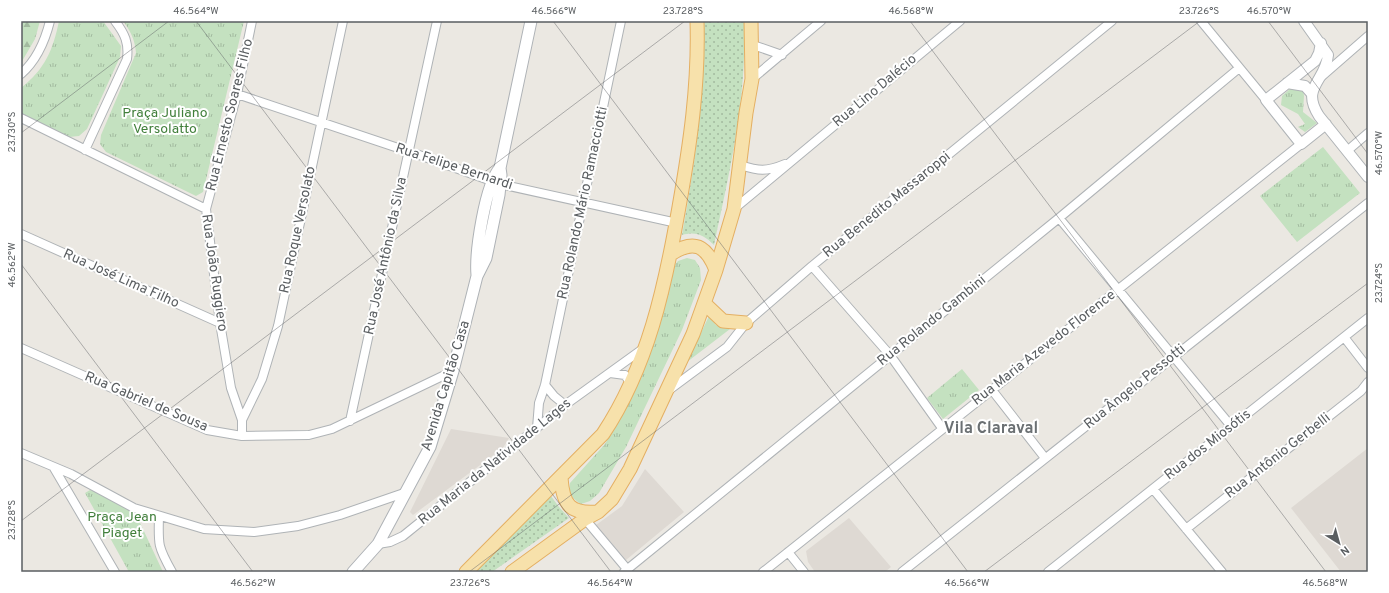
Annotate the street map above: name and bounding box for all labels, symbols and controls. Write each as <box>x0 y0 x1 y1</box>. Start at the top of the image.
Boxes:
text: 46.564°W <box>173 5 219 18</box>
text: 46.566°W <box>531 5 577 18</box>
text: 23.728°S <box>663 5 703 18</box>
text: 46.568°W <box>888 5 934 18</box>
text: 23.726°S <box>1179 5 1219 18</box>
text: 46.570°W <box>1247 5 1291 18</box>
street label: Rua Ernesto Soares Filho <box>203 37 257 193</box>
street label: Rua Lino Dalécio <box>829 51 921 131</box>
park label: Praça Juliano Versolatto <box>122 105 208 138</box>
street label: Rua Rolando Mário Ramacciotti <box>554 105 612 301</box>
text: 23.730°S <box>6 112 19 152</box>
text: 46.570°W <box>1373 131 1386 175</box>
street label: Rua Felipe Bernardi <box>393 140 515 194</box>
street label: Rua Benedito Massaroppi <box>820 148 954 262</box>
street label: Rua Roque Versolato <box>276 165 320 295</box>
street label: Rua José Antônio da Silva <box>361 176 411 336</box>
street label: Rua João Ruggiero <box>197 213 231 333</box>
text: 46.562°W <box>6 242 19 288</box>
street label: Rua José Lima Filho <box>60 246 182 312</box>
text: 23.724°S <box>1373 263 1386 303</box>
street label: Rua Rolando Gambini <box>874 272 990 370</box>
street label: Rua Maria Azevedo Florence <box>969 287 1119 409</box>
street label: Avenida Capitão Casa <box>418 319 474 453</box>
street label: Rua Ângelo Pessotti <box>1080 340 1189 433</box>
street label: Rua Gabriel de Sousa <box>82 368 210 436</box>
street label: Rua Maria da Natividade Lages <box>415 395 575 529</box>
street label: Rua dos Miosótis <box>1161 406 1255 484</box>
street label: Rua Antônio Gerbelli <box>1222 410 1334 502</box>
district label: Vila Claraval <box>944 419 1038 439</box>
text: 23.728°S <box>6 500 19 540</box>
park label: Praça Jean Piaget <box>87 509 157 542</box>
north arrow <box>1319 523 1359 563</box>
text: N <box>1337 542 1352 558</box>
text: 46.562°W <box>230 577 276 590</box>
text: 23.726°S <box>450 577 490 590</box>
text: 46.564°W <box>587 577 633 590</box>
text: 46.566°W <box>944 577 990 590</box>
text: 46.568°W <box>1302 577 1348 590</box>

